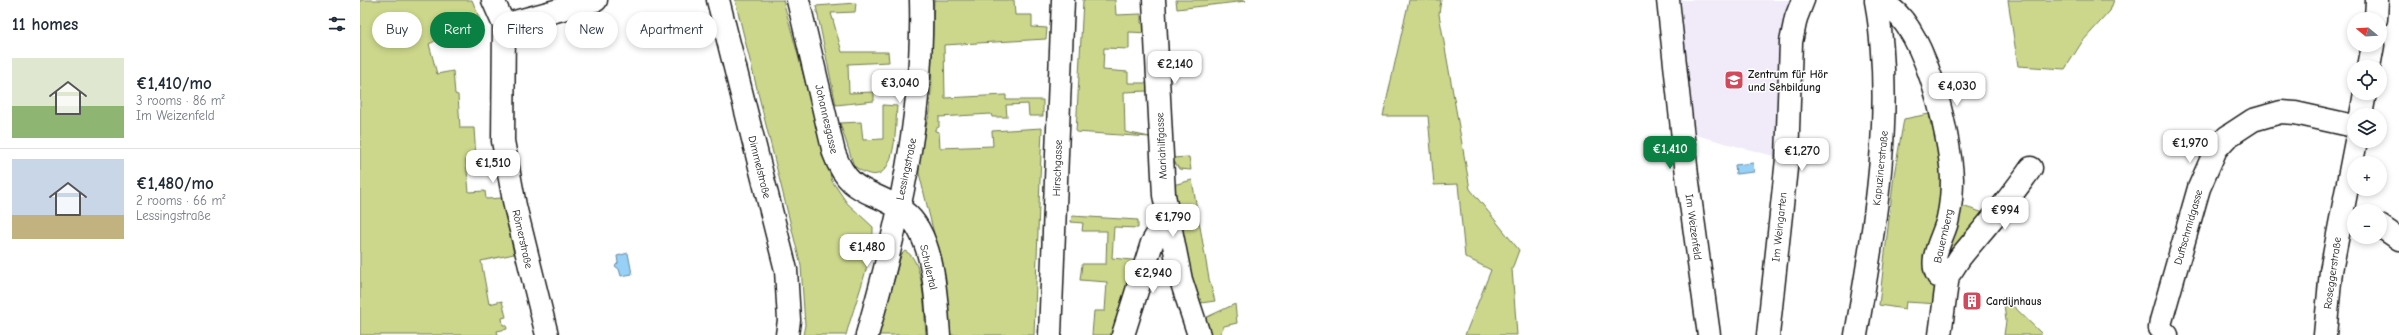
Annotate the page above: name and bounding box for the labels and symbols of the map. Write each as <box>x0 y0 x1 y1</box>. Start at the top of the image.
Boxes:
north arrow <box>2347 12 2387 52</box>
pin: €2,140 <box>1142 51 1208 85</box>
place label: Zentrum für Hör und Sehbildung <box>1748 68 1828 94</box>
school or university icon: Zentrum für Hör und Sehbildung <box>1723 69 1745 91</box>
pin: €3,040 <box>867 70 933 104</box>
pin: €4,030 <box>1924 73 1990 107</box>
street label: Johannesgasse <box>812 83 841 156</box>
street label: Mariahilfgasse <box>1153 112 1170 180</box>
street label: Kapuzinerstraße <box>1870 129 1891 206</box>
pin: €1,970 <box>2157 130 2223 164</box>
street label: Dimmelstraße <box>745 134 774 200</box>
street label: Lessingstraße <box>894 136 920 201</box>
pin: €1,410 <box>1637 136 1703 170</box>
pin: €1,270 <box>1769 138 1835 172</box>
street label: Hirschgasse <box>1050 139 1065 197</box>
pin: €1,510 <box>460 150 526 184</box>
street label: Duftschmidgasse <box>2171 187 2206 266</box>
street label: Im Weingarten <box>1769 191 1790 263</box>
street label: Im Weizenfeld <box>1682 193 1705 261</box>
pin: €994 <box>1981 197 2029 231</box>
pin: €1,790 <box>1140 204 1206 238</box>
street label: Römerstraße <box>509 208 536 270</box>
street label: Bauernberg <box>1931 208 1956 265</box>
pin: €1,480 <box>834 234 900 268</box>
street label: Roseggerstraße <box>2321 236 2344 310</box>
street label: Schulertal <box>917 243 940 291</box>
pin: €2,940 <box>1120 260 1186 294</box>
building icon: Cardijnhaus <box>1961 290 1983 312</box>
place label: Cardijnhaus <box>1986 295 2042 308</box>

